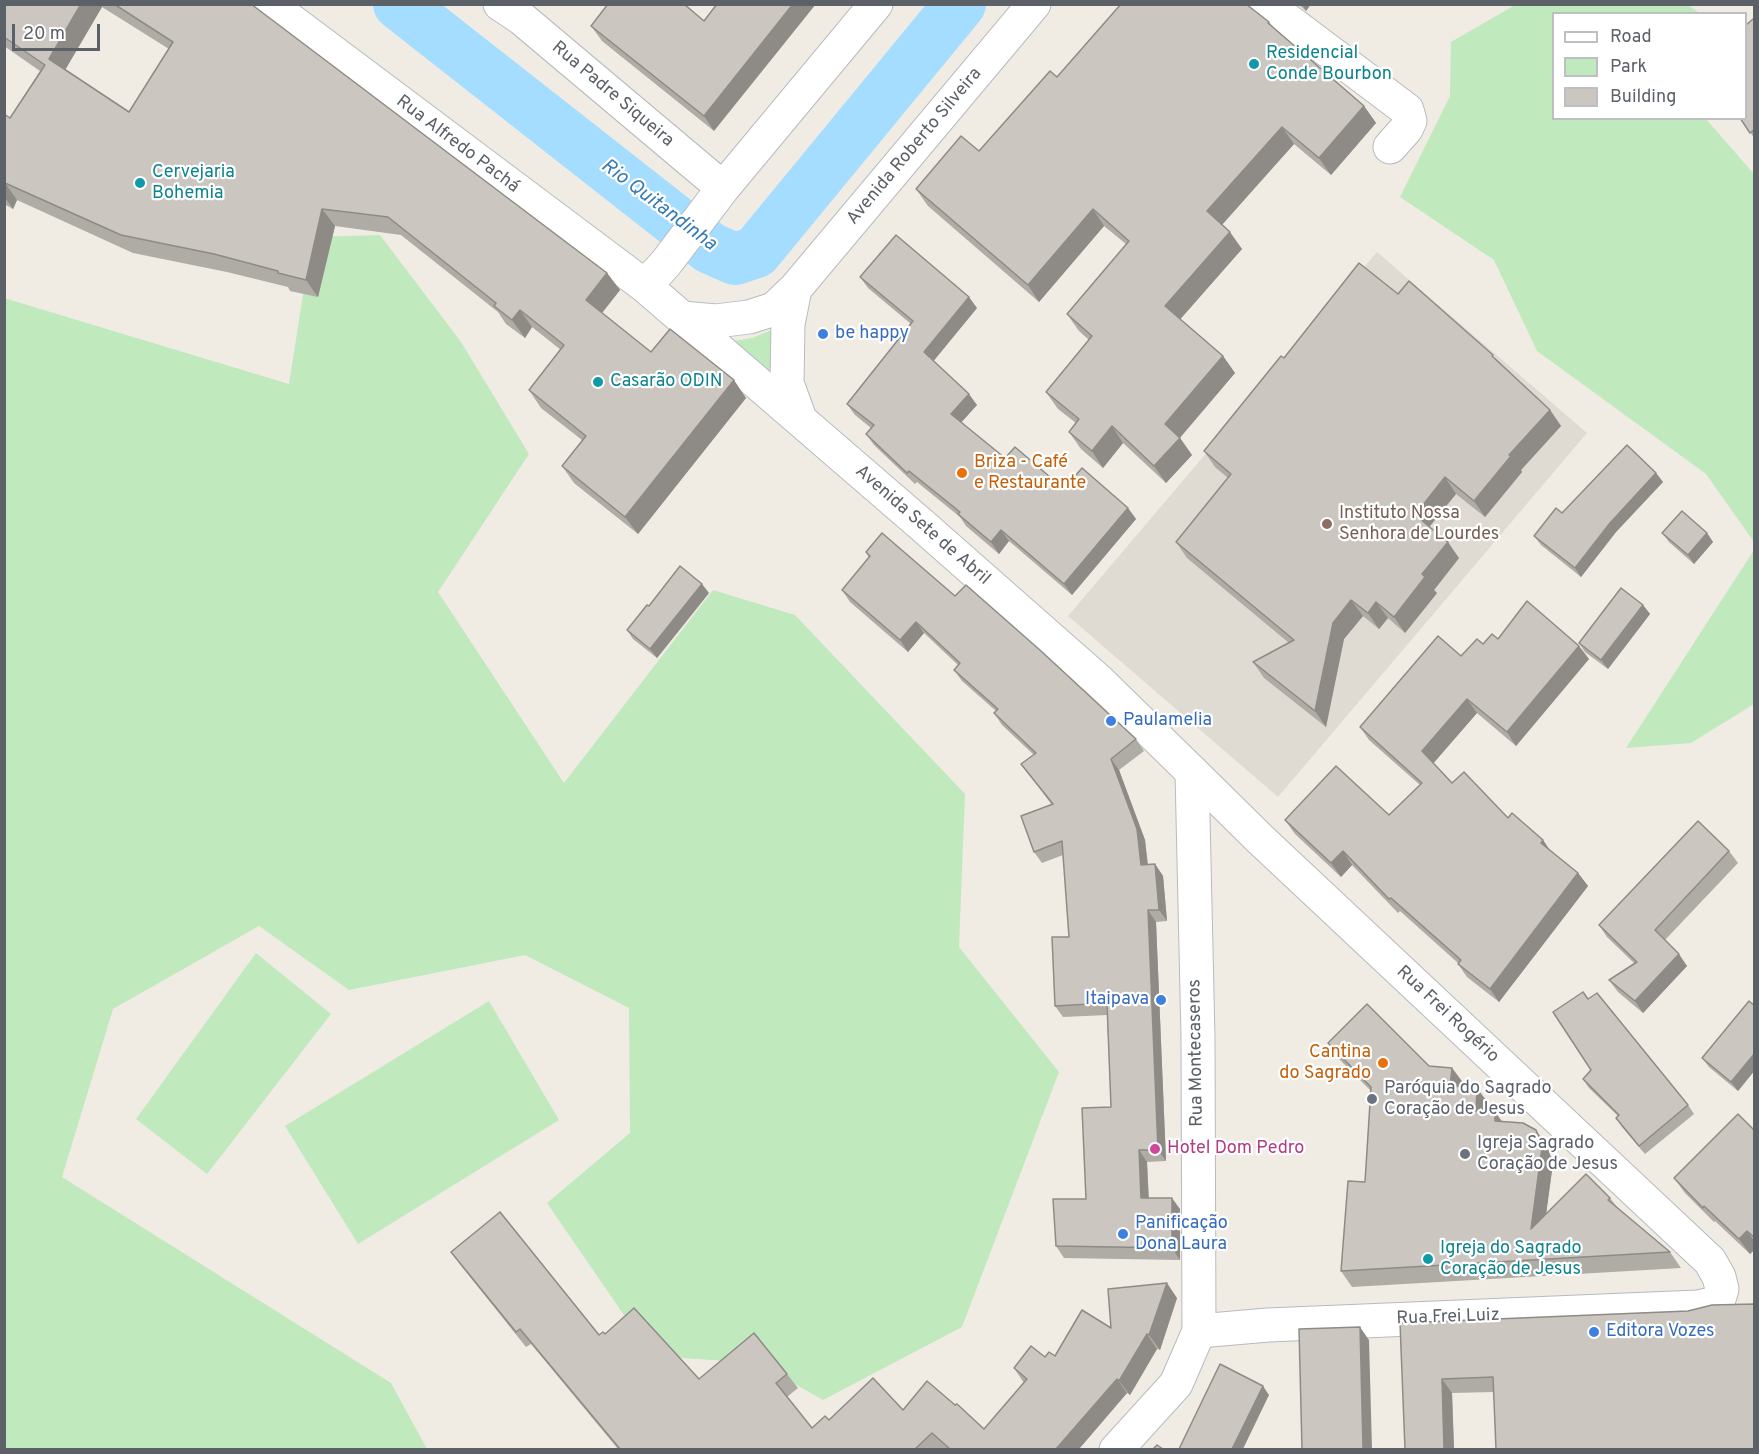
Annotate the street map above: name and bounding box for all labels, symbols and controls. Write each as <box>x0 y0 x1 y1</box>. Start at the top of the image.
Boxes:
scale bar <box>15 12 104 50</box>
legend <box>1552 12 1747 120</box>
text: 20 m <box>23 23 65 46</box>
text: Road <box>1610 26 1652 49</box>
street label: Rua Padre Siqueira <box>547 38 677 152</box>
place label: Residencial Conde Bourbon <box>1266 43 1392 86</box>
text: Park <box>1610 56 1647 79</box>
marker: Residencial Conde Bourbon <box>1247 57 1261 71</box>
street label: Avenida Roberto Silveira <box>843 64 987 230</box>
text: Building <box>1610 86 1676 109</box>
street label: Rua Alfredo Pachá <box>391 92 523 198</box>
water label: Rio Quitandinha <box>595 155 721 257</box>
place label: Cervejaria Bohemia <box>152 162 235 204</box>
marker: Cervejaria Bohemia <box>133 176 147 190</box>
place label: be happy <box>835 323 909 345</box>
marker: be happy <box>816 327 830 341</box>
place label: Casarão ODIN <box>610 371 722 393</box>
marker: Casarão ODIN <box>591 375 605 389</box>
place label: Briza - Café e Restaurante <box>974 452 1086 494</box>
street label: Avenida Sete de Abril <box>850 461 994 591</box>
marker: Briza - Café e Restaurante <box>955 466 969 480</box>
place label: Instituto Nossa Senhora de Lourdes <box>1339 503 1499 546</box>
marker: Instituto Nossa Senhora de Lourdes <box>1320 517 1334 531</box>
place label: Paulamelia <box>1123 710 1212 732</box>
marker: Paulamelia <box>1104 714 1118 728</box>
street label: Rua Frei Rogério <box>1391 962 1503 1068</box>
street label: Rua Montecaseros <box>1185 979 1209 1127</box>
place label: Itaipava <box>1085 989 1149 1011</box>
marker: Itaipava <box>1154 993 1168 1007</box>
place label: Cantina do Sagrado <box>1279 1042 1371 1084</box>
marker: Cantina do Sagrado <box>1376 1056 1390 1070</box>
place label: Paróquia do Sagrado Coração de Jesus <box>1384 1078 1552 1120</box>
marker: Paróquia do Sagrado Coração de Jesus <box>1365 1092 1379 1106</box>
place label: Igreja Sagrado Coração de Jesus <box>1477 1133 1618 1176</box>
place label: Hotel Dom Pedro <box>1167 1138 1304 1160</box>
marker: Hotel Dom Pedro <box>1148 1142 1162 1156</box>
marker: Igreja Sagrado Coração de Jesus <box>1458 1147 1472 1161</box>
place label: Panificação Dona Laura <box>1135 1213 1228 1256</box>
marker: Panificação Dona Laura <box>1116 1227 1130 1241</box>
place label: Igreja do Sagrado Coração de Jesus <box>1440 1238 1582 1280</box>
marker: Igreja do Sagrado Coração de Jesus <box>1421 1252 1435 1266</box>
street label: Rua Frei Luiz <box>1396 1305 1500 1331</box>
place label: Editora Vozes <box>1606 1321 1715 1343</box>
marker: Editora Vozes <box>1587 1325 1601 1339</box>

